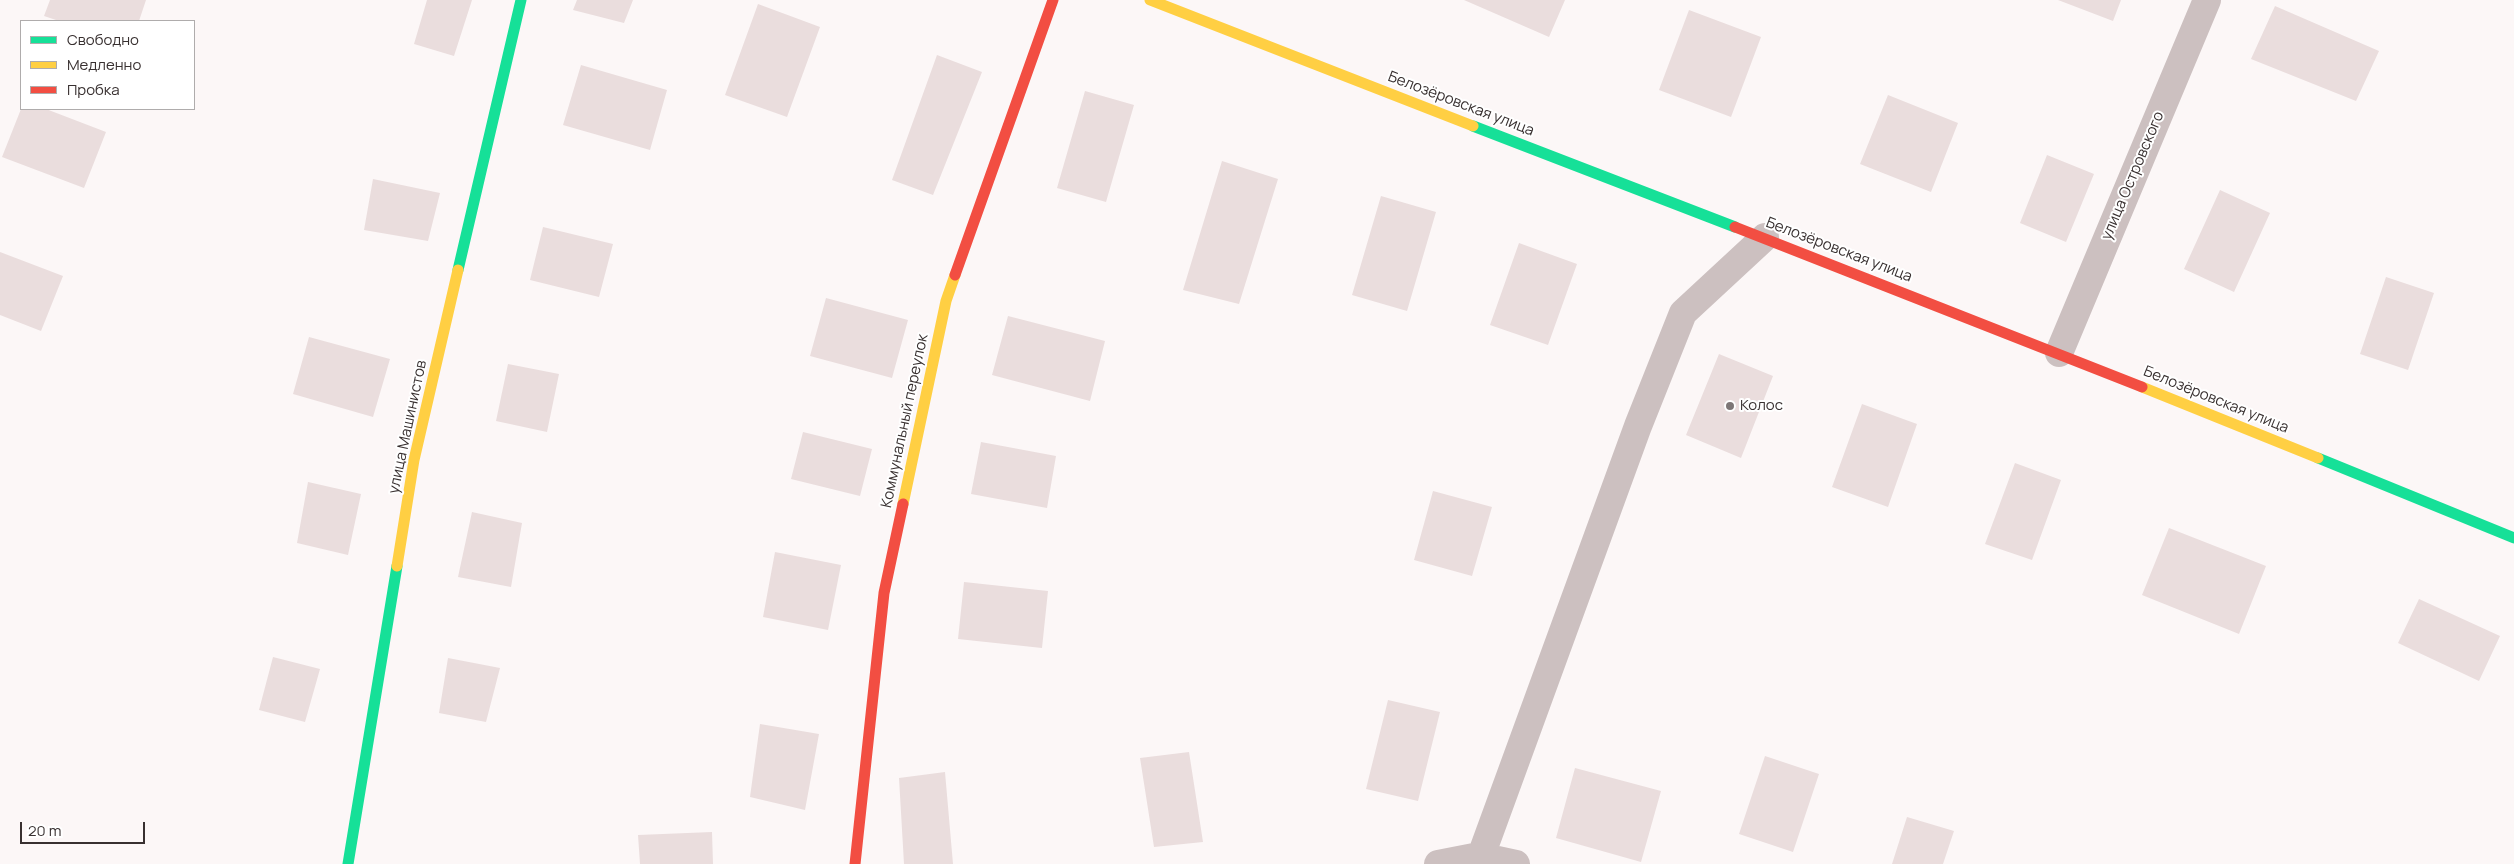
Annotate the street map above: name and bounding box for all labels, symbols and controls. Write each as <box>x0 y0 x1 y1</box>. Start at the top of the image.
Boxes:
legend <box>20 20 195 110</box>
text: Свободно <box>67 29 139 50</box>
text: Медленно <box>67 54 141 75</box>
street label: Белозёровская улица <box>1385 68 1537 140</box>
text: Пробка <box>67 79 120 100</box>
street label: улица Островского <box>2098 109 2168 243</box>
street label: Белозёровская улица <box>1763 214 1915 286</box>
street label: Коммунальный переулок <box>878 332 932 510</box>
street label: улица Машинистов <box>385 359 431 495</box>
street label: Белозёровская улица <box>2141 363 2291 437</box>
place label: Колос <box>1740 397 1783 415</box>
marker: Колос <box>1724 400 1736 412</box>
scale bar <box>22 812 148 844</box>
text: 20 m <box>28 820 61 841</box>

